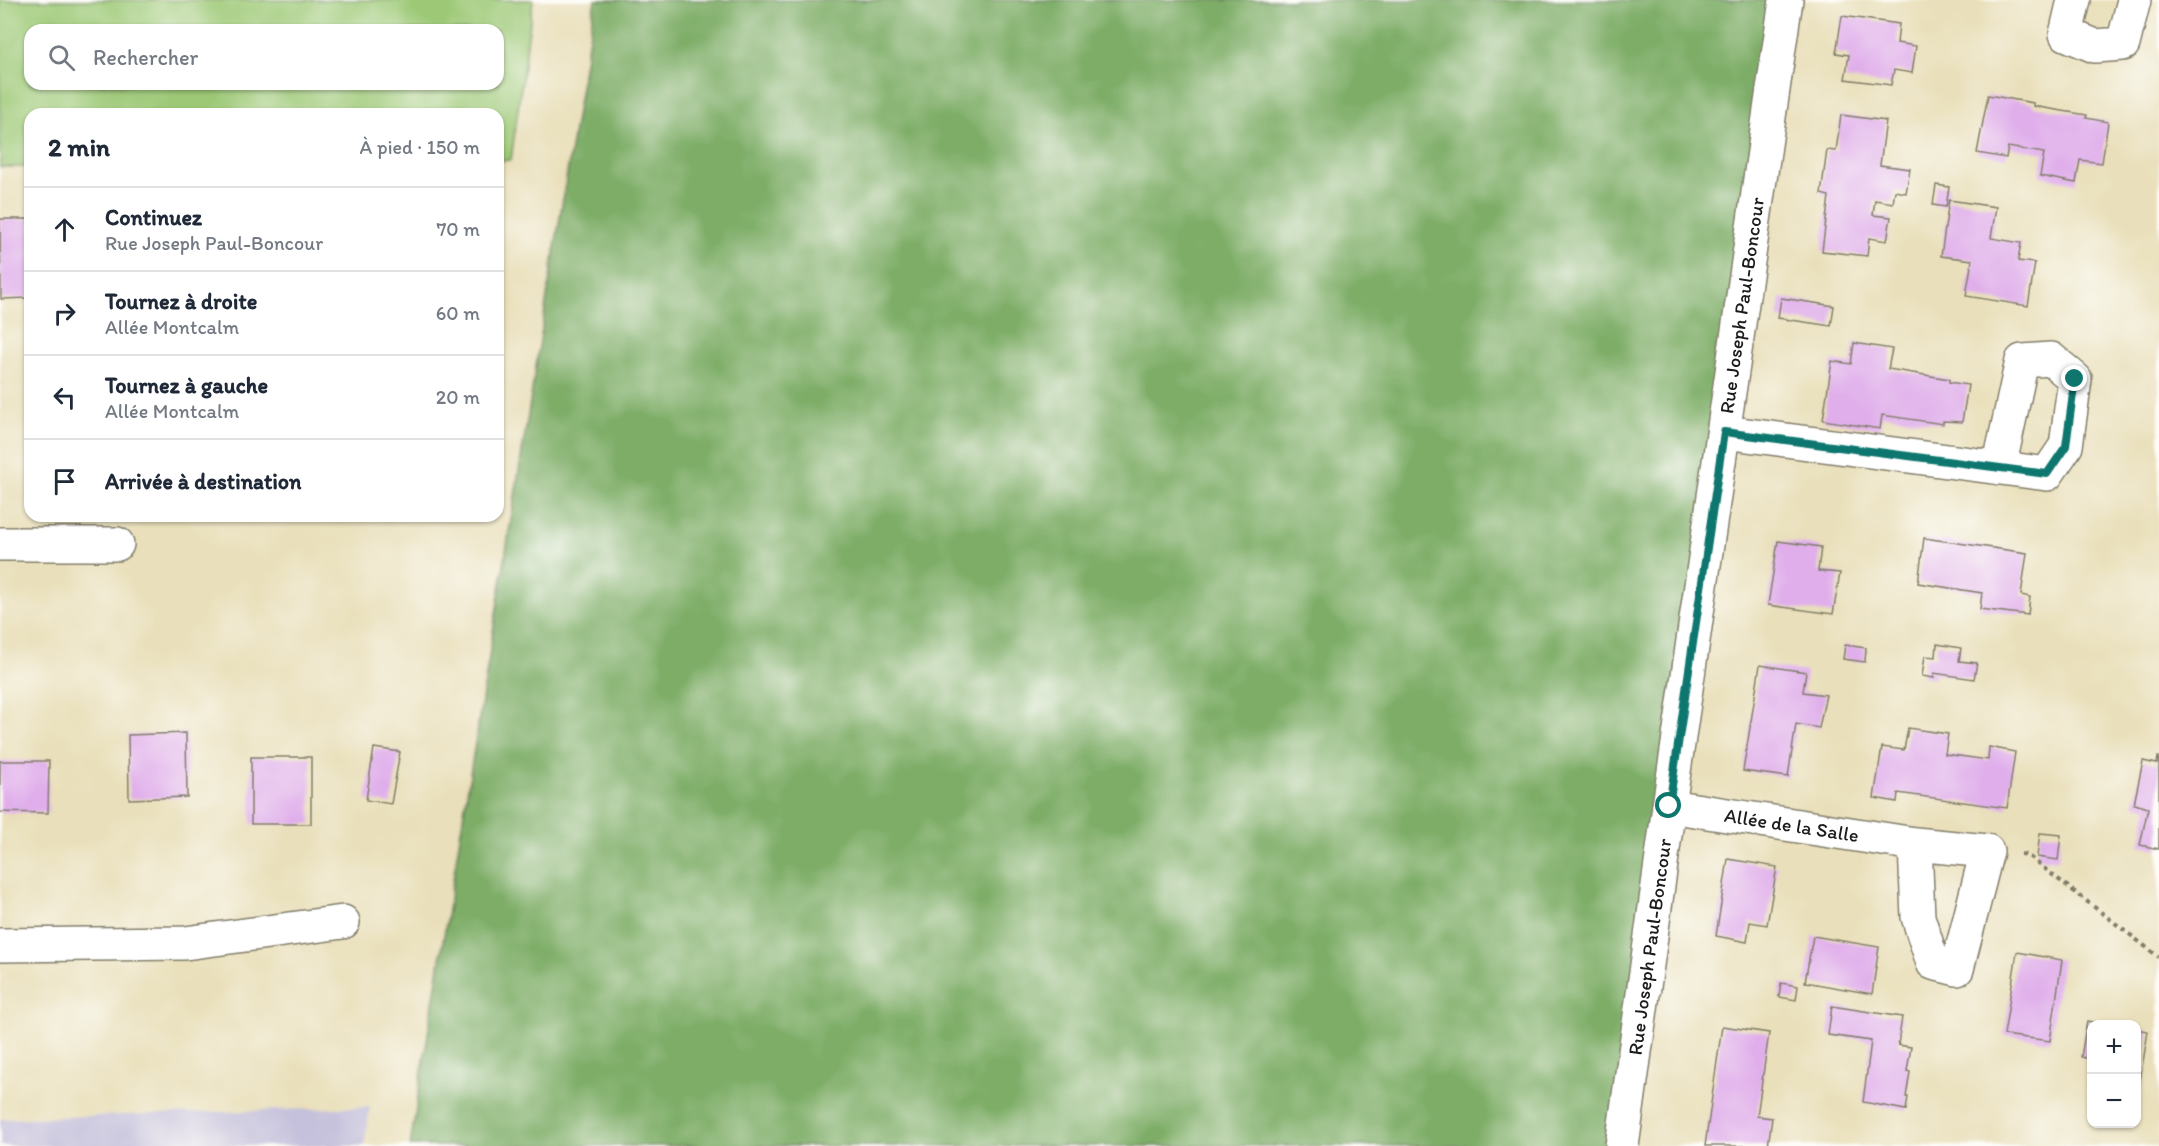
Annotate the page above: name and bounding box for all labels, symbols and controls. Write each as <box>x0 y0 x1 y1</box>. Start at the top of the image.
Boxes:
search box <box>24 24 504 90</box>
icon: search <box>45 41 78 74</box>
text: Rechercher <box>93 44 198 71</box>
text: 2 min <box>48 131 110 163</box>
text: À pied · 150 m <box>360 135 480 159</box>
street label: Rue Joseph Paul-Boncour <box>1714 196 1769 415</box>
text: Continuez <box>105 204 202 231</box>
icon: ahead <box>48 213 81 246</box>
text: 70 m <box>436 217 480 241</box>
text: Rue Joseph Paul-Boncour <box>105 231 323 255</box>
text: Tournez à droite <box>105 288 257 315</box>
icon: right <box>48 297 81 330</box>
text: 60 m <box>436 301 480 325</box>
text: Allée Montcalm <box>105 315 239 339</box>
route end <box>2061 365 2087 391</box>
text: Tournez à gauche <box>105 372 268 399</box>
icon: left <box>48 381 81 414</box>
text: 20 m <box>436 385 480 409</box>
text: Allée Montcalm <box>105 399 239 423</box>
icon: arrive <box>48 465 81 498</box>
text: Arrivée à destination <box>105 468 301 495</box>
route start <box>1655 792 1681 818</box>
street label: Allée de la Salle <box>1723 803 1860 847</box>
street label: Rue Joseph Paul-Boncour <box>1623 837 1676 1057</box>
map controls <box>2087 1020 2141 1128</box>
button: + <box>2087 1020 2141 1074</box>
button: − <box>2087 1074 2141 1128</box>

